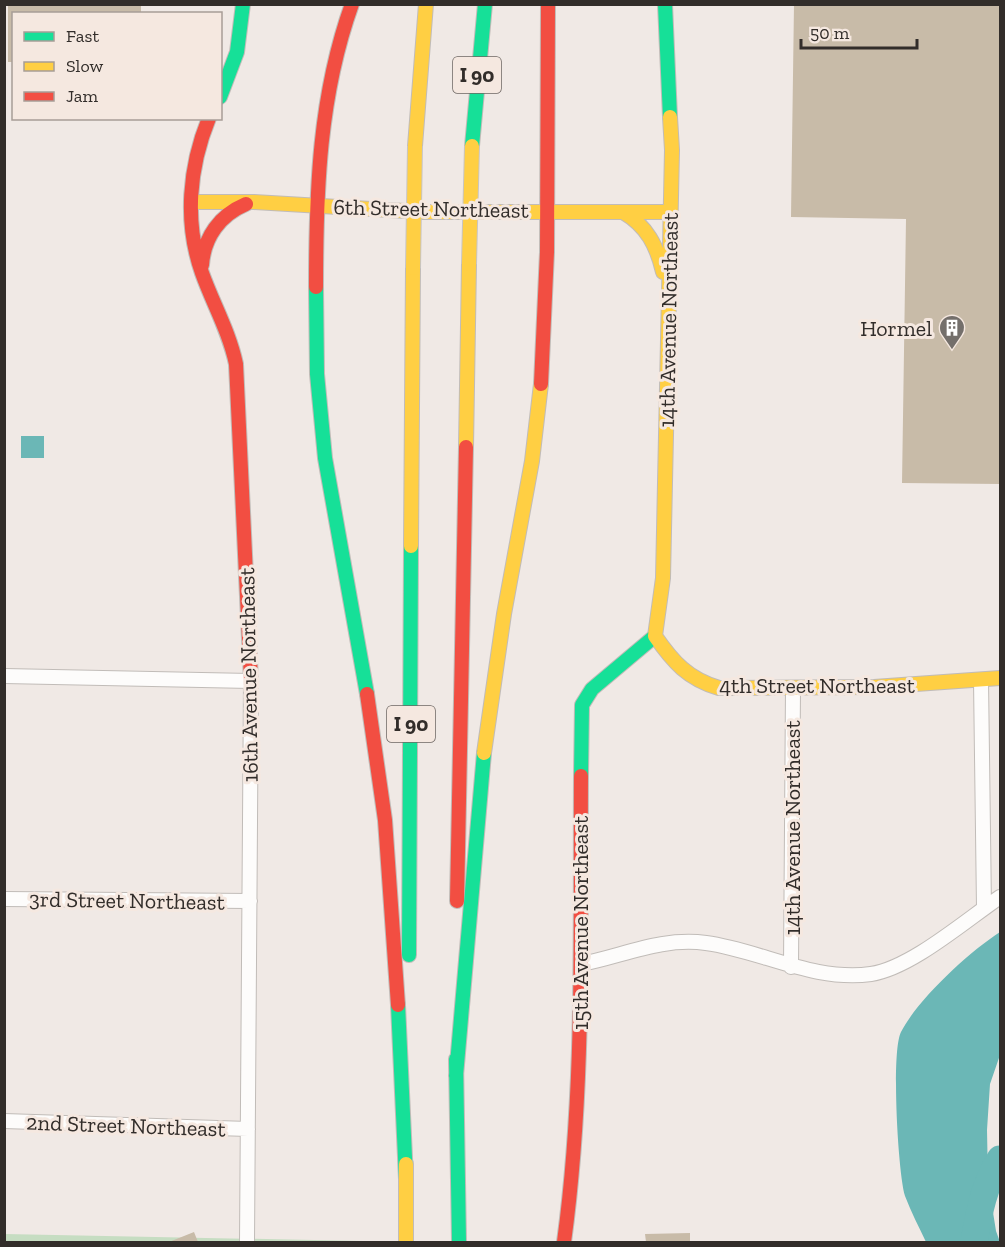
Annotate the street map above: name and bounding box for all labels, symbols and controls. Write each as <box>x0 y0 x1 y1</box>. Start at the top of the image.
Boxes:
legend <box>12 12 222 120</box>
scale bar <box>801 12 916 50</box>
text: 50 m <box>810 22 850 44</box>
text: Fast <box>66 25 99 47</box>
text: Slow <box>66 55 103 77</box>
road number: I 90 <box>453 57 501 93</box>
text: Jam <box>66 85 98 107</box>
street label: 6th Street Northeast <box>333 193 530 224</box>
street label: 14th Avenue Northeast <box>653 211 684 428</box>
building icon: Hormel <box>937 313 967 351</box>
place label: Hormel <box>860 315 932 342</box>
street label: 16th Avenue Northeast <box>233 566 264 783</box>
street label: 4th Street Northeast <box>719 672 916 699</box>
road number: I 90 <box>387 706 435 742</box>
street label: 14th Avenue Northeast <box>779 720 806 936</box>
street label: 15th Avenue Northeast <box>567 815 594 1030</box>
street label: 3rd Street Northeast <box>29 885 226 916</box>
street label: 2nd Street Northeast <box>26 1109 227 1143</box>

